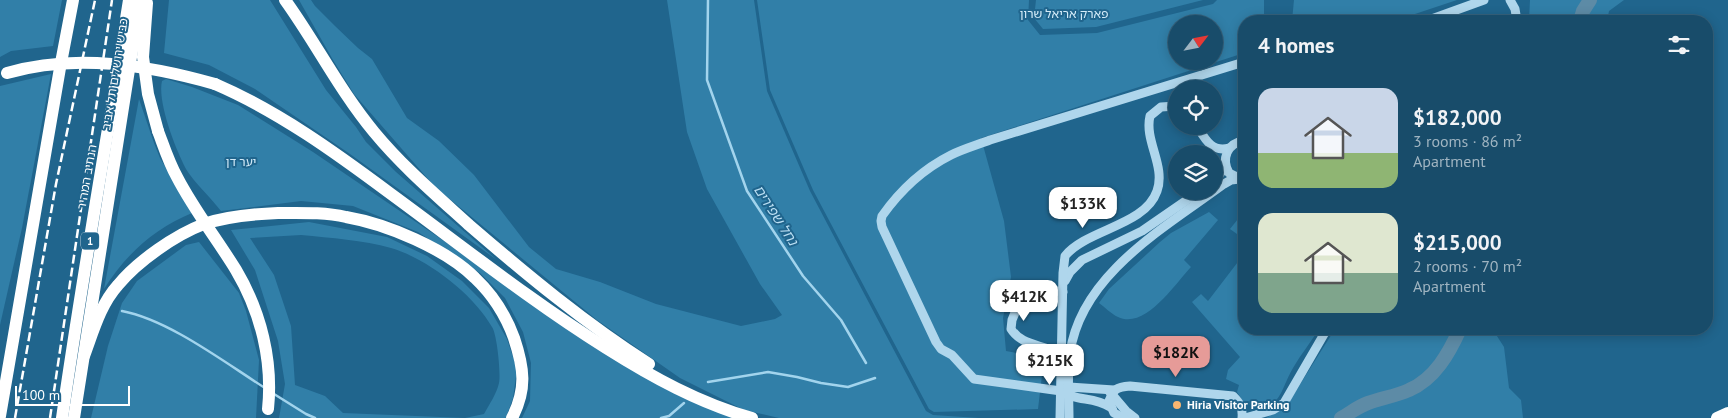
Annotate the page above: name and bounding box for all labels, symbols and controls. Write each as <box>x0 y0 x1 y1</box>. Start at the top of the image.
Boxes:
park label: פארק אריאל שרון <box>1020 6 1108 21</box>
north arrow <box>1168 15 1222 70</box>
map controls <box>1168 15 1223 200</box>
street label: כביש ירושלים תל אביב <box>98 17 131 131</box>
icon: filters <box>1665 31 1693 59</box>
text: 4 homes <box>1258 32 1334 59</box>
button: locate <box>1168 80 1223 135</box>
text: $182,000 <box>1413 104 1502 131</box>
icon: home <box>1298 108 1358 168</box>
text: 3 rooms · 86 m² <box>1413 131 1522 151</box>
street label: הנתיב המהיר <box>73 143 100 210</box>
button: layers <box>1168 145 1223 200</box>
text: Apartment <box>1413 151 1486 171</box>
park label: יער דן <box>226 154 256 169</box>
water label: נחל שפירים <box>750 181 803 250</box>
pin: $133K <box>1048 186 1118 229</box>
text: $133K <box>1060 193 1106 213</box>
text: $215,000 <box>1413 229 1502 256</box>
road number: 1 <box>81 232 99 250</box>
icon: home <box>1298 233 1358 293</box>
text: 2 rooms · 70 m² <box>1413 256 1522 276</box>
text: Apartment <box>1413 276 1486 296</box>
pin: $412K <box>989 280 1059 322</box>
text: $412K <box>1001 286 1047 306</box>
pin: $182K <box>1141 336 1211 378</box>
text: $182K <box>1153 342 1199 362</box>
pin: $215K <box>1015 344 1085 386</box>
text: $215K <box>1027 350 1073 370</box>
scale bar <box>15 383 130 406</box>
text: 100 m <box>22 386 60 404</box>
place label: Hiria Visitor Parking <box>1187 397 1289 412</box>
marker: Hiria Visitor Parking <box>1171 399 1183 411</box>

